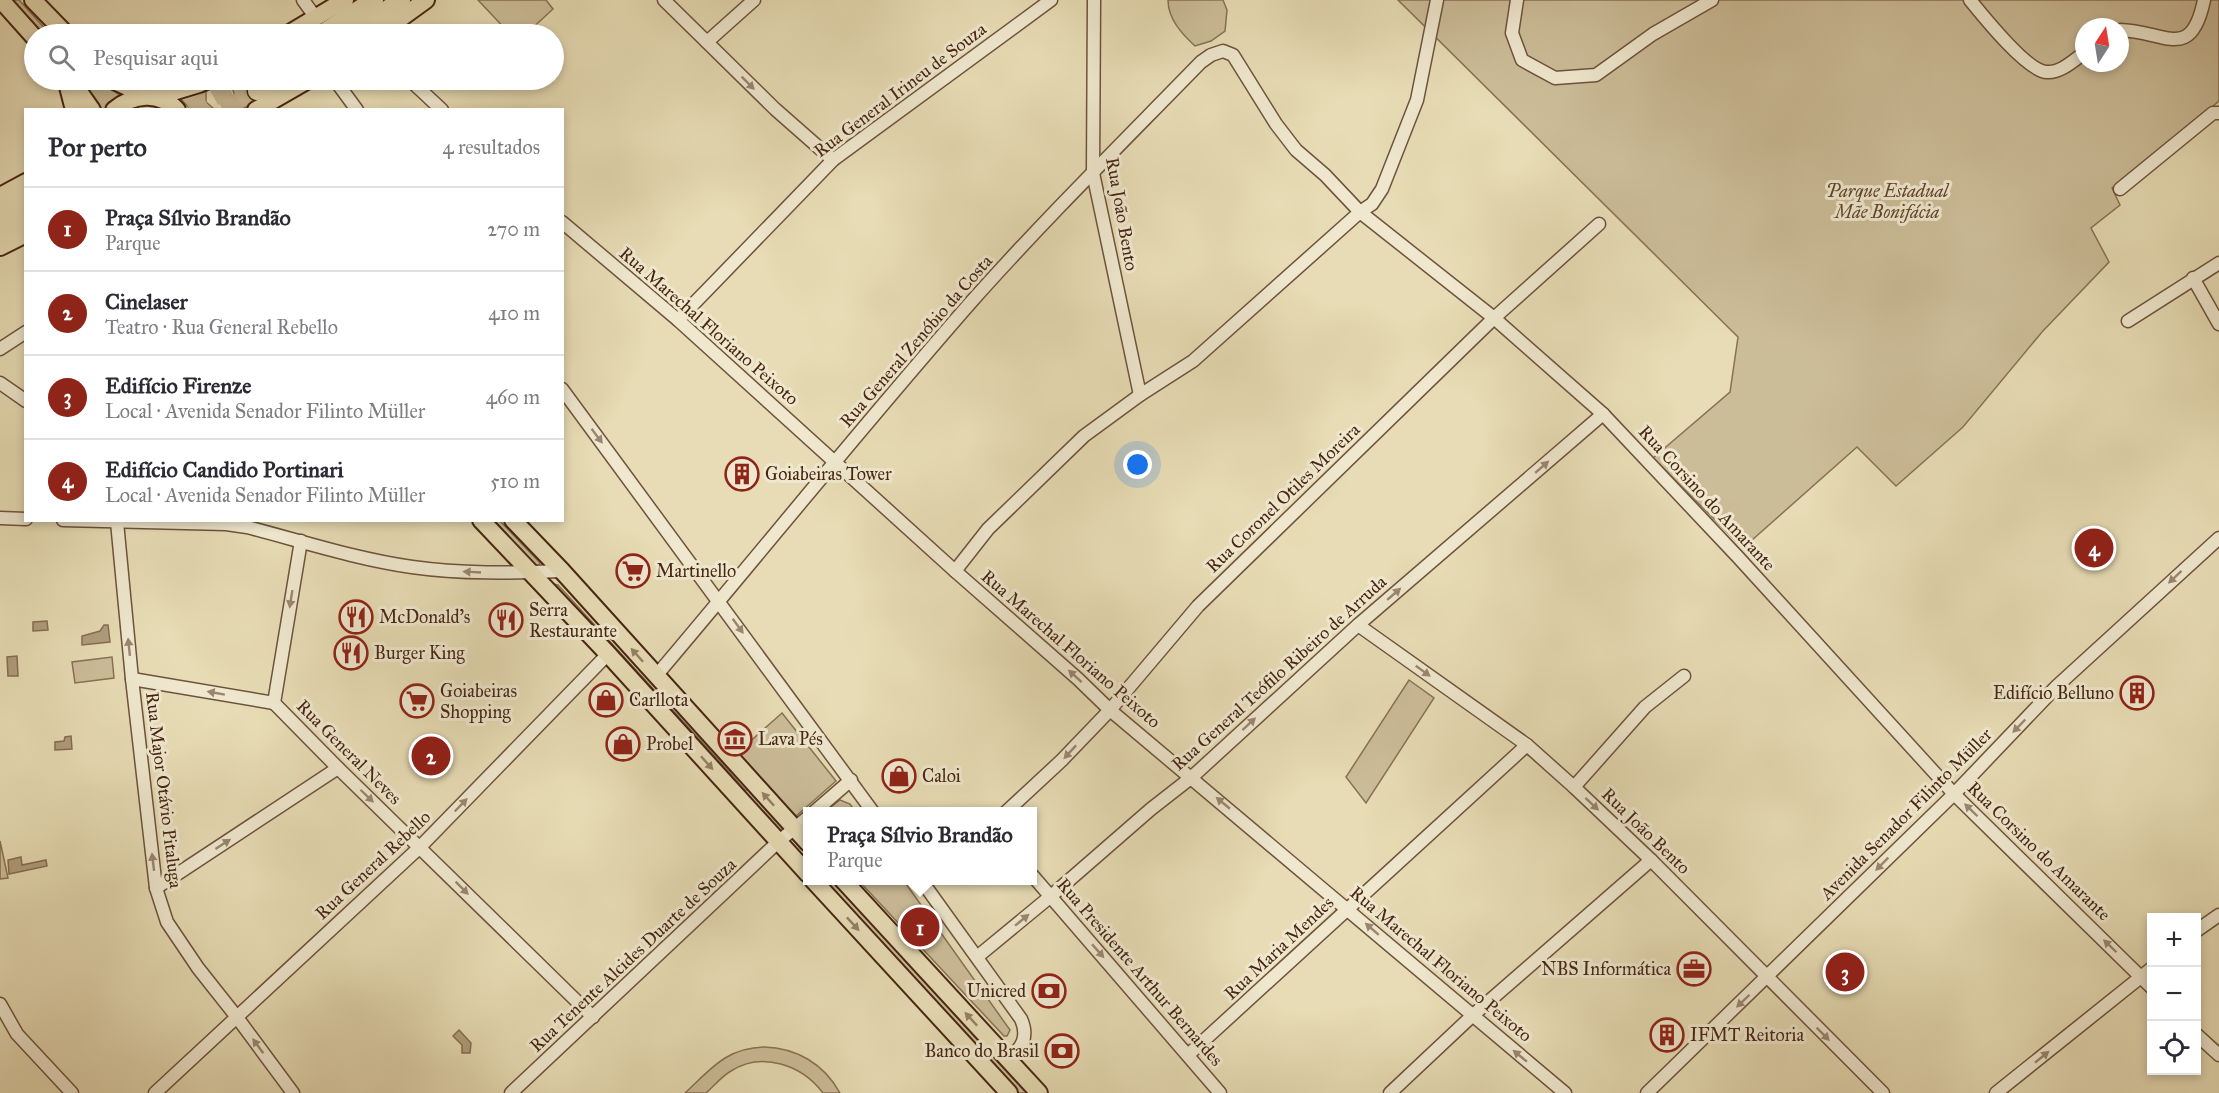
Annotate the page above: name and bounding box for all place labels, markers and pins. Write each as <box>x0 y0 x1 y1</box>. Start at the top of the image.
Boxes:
building icon: Goiabeiras Tower <box>724 456 760 492</box>
place label: Goiabeiras Tower <box>765 463 892 485</box>
pin: 4 <box>2074 526 2114 570</box>
supermarket icon: Martinello <box>615 553 651 589</box>
place label: Martinello <box>656 560 736 582</box>
restaurant icon: McDonald's <box>338 599 374 635</box>
place label: Serra Restaurante <box>529 599 617 642</box>
restaurant icon: Serra Restaurante <box>488 602 524 638</box>
place label: McDonald's <box>379 606 470 628</box>
restaurant icon: Burger King <box>333 635 369 671</box>
place label: Burger King <box>374 642 465 665</box>
building icon: Edifício Belluno <box>2119 675 2155 711</box>
place label: Goiabeiras Shopping <box>440 680 517 724</box>
shop icon: Carllota <box>588 682 624 718</box>
place label: Edifício Belluno <box>1993 682 2114 704</box>
supermarket icon: Goiabeiras Shopping <box>399 683 435 719</box>
place label: Carllota <box>629 689 689 711</box>
museum icon: Lava Pés <box>717 721 753 757</box>
shop icon: Probel <box>605 726 641 762</box>
place label: Lava Pés <box>758 728 823 750</box>
place label: Probel <box>646 733 693 755</box>
pin: 2 <box>412 734 450 778</box>
shop icon: Caloi <box>881 758 917 794</box>
place label: Caloi <box>922 765 961 787</box>
pin: 1 <box>900 904 940 950</box>
pin: 3 <box>1826 950 1864 994</box>
office icon: NBS Informática <box>1676 951 1712 987</box>
place label: NBS Informática <box>1541 958 1671 980</box>
bank icon: Unicred <box>1031 973 1067 1009</box>
place label: Unicred <box>967 980 1026 1002</box>
building icon: IFMT Reitoria <box>1649 1017 1685 1053</box>
place label: IFMT Reitoria <box>1690 1024 1804 1046</box>
bank icon: Banco do Brasil <box>1044 1033 1080 1069</box>
place label: Banco do Brasil <box>924 1040 1039 1062</box>

